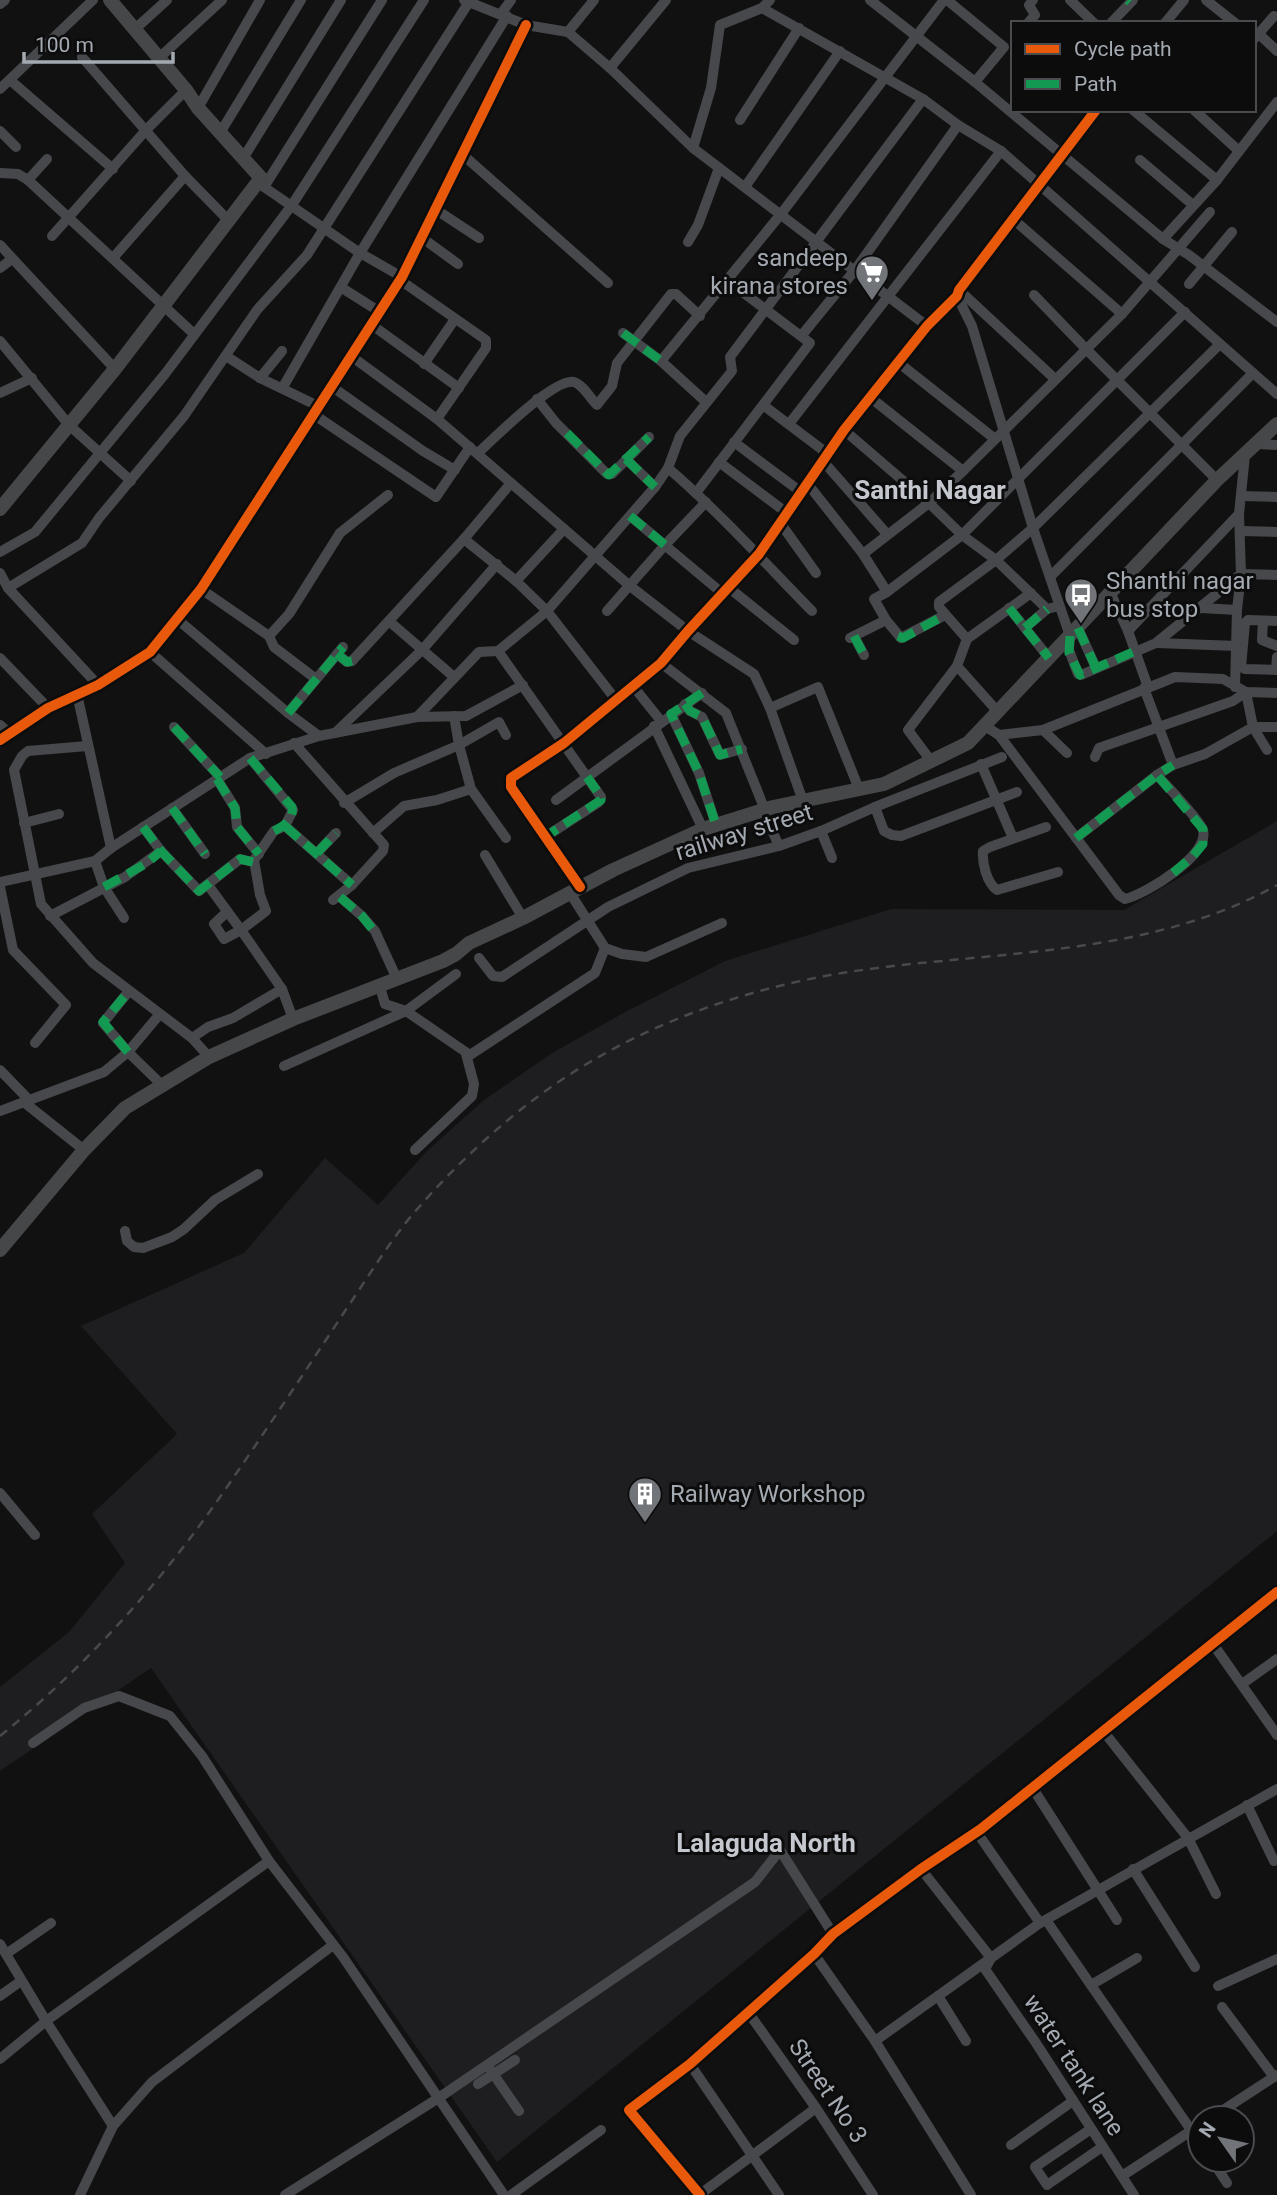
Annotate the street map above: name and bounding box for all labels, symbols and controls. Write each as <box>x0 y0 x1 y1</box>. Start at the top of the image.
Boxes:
scale bar <box>24 21 173 65</box>
legend <box>1011 21 1256 112</box>
text: 100 m <box>35 33 94 57</box>
text: Cycle path <box>1074 37 1172 61</box>
text: Path <box>1074 72 1117 96</box>
place label: sandeep kirana stores <box>710 244 848 300</box>
supermarket icon: sandeep kirana stores <box>853 253 891 302</box>
district label: Santhi Nagar <box>854 475 1006 505</box>
place label: Shanthi nagar bus stop <box>1106 567 1254 623</box>
bus stop icon: Shanthi nagar bus stop <box>1062 576 1100 625</box>
street label: railway street <box>672 798 816 866</box>
building icon: Railway Workshop <box>626 1475 664 1524</box>
place label: Railway Workshop <box>670 1480 865 1508</box>
district label: Lalaguda North <box>676 1828 856 1858</box>
street label: water tank lane <box>1018 1989 1130 2141</box>
street label: Street No 3 <box>783 2034 873 2148</box>
north arrow <box>1186 2104 1256 2174</box>
text: N <box>1194 2118 1221 2142</box>

